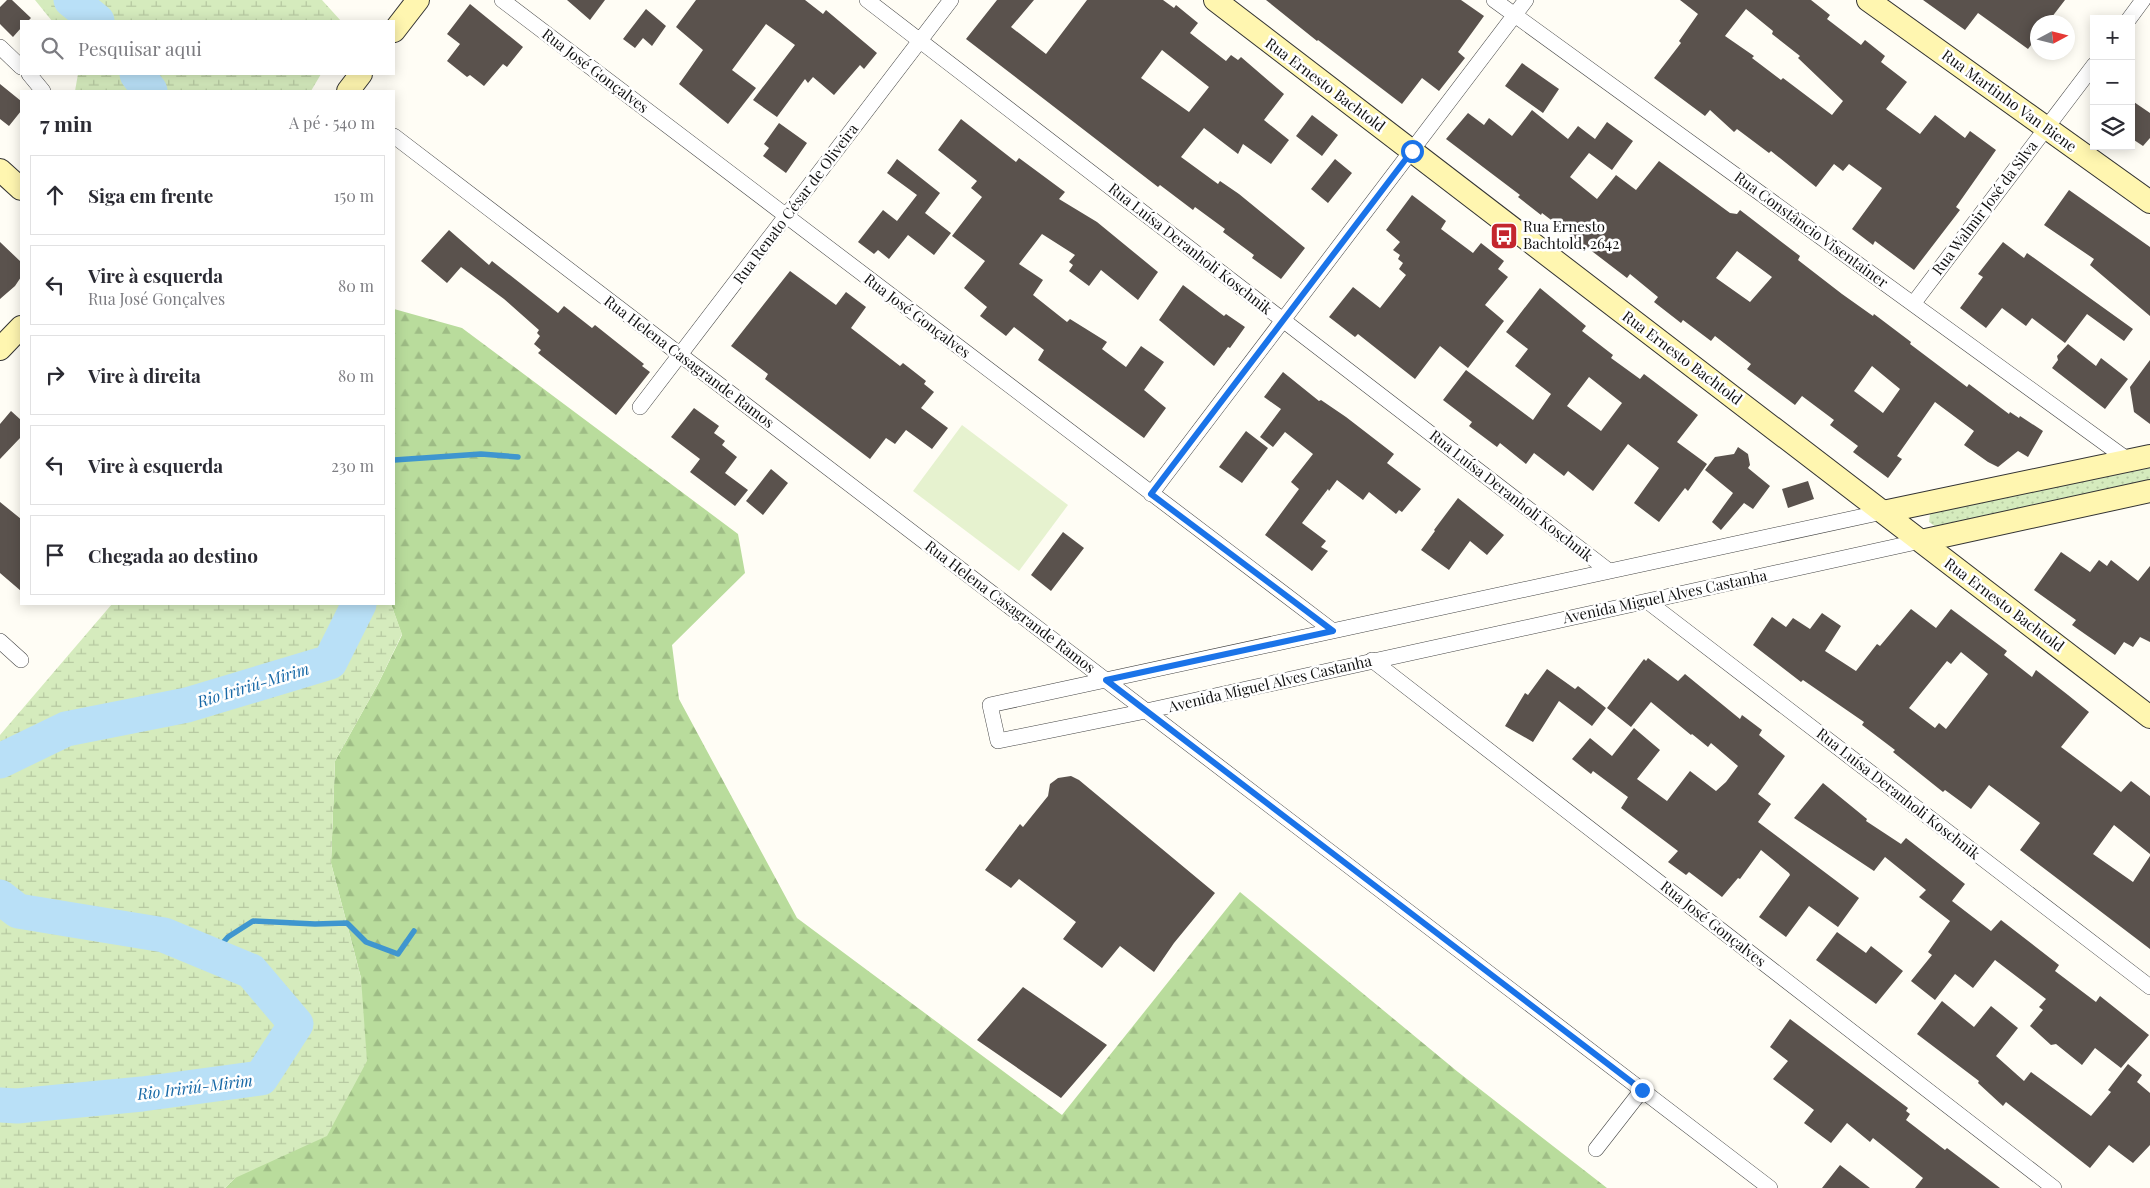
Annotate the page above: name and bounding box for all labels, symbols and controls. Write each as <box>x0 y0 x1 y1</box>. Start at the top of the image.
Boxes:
north arrow <box>2030 15 2075 60</box>
map controls <box>2090 15 2135 150</box>
button: + <box>2090 15 2135 60</box>
search box <box>20 20 395 75</box>
street label: Rua José Gonçalves <box>538 24 653 117</box>
street label: Rua Ernesto Bachtold <box>1262 33 1390 136</box>
icon: search <box>38 34 66 62</box>
text: Pesquisar aqui <box>78 35 202 61</box>
street label: Rua Martinho Van Biene <box>1938 44 2081 156</box>
button: − <box>2090 60 2135 105</box>
button: layers <box>2090 105 2135 150</box>
text: 7 min <box>40 109 93 137</box>
text: A pé · 540 m <box>289 112 375 133</box>
street label: Rua Renato César de Oliveira <box>728 119 862 288</box>
street label: Rua Walmir José da Silva <box>1927 136 2042 279</box>
route start <box>1401 140 1424 163</box>
street label: Rua Constâncio Visentainer <box>1731 167 1893 292</box>
street label: Rua Luísa Deranholi Koschnik <box>1105 178 1277 319</box>
icon: ahead <box>41 181 69 209</box>
text: Siga em frente <box>88 182 213 208</box>
text: 150 m <box>334 185 374 206</box>
place label: Rua Ernesto Bachtold, 2642 <box>1523 216 1619 253</box>
bus stop icon: Rua Ernesto Bachtold, 2642 <box>1489 221 1519 251</box>
text: Vire à esquerda <box>88 262 223 288</box>
street label: Rua José Gonçalves <box>860 269 975 362</box>
icon: left <box>41 271 69 299</box>
text: 80 m <box>338 275 374 296</box>
text: Rua José Gonçalves <box>88 288 225 309</box>
street label: Rua Helena Casagrande Ramos <box>600 291 779 432</box>
street label: Rua Ernesto Bachtold <box>1619 306 1747 409</box>
icon: right <box>41 361 69 389</box>
text: Vire à direita <box>88 362 201 388</box>
text: 80 m <box>338 365 374 386</box>
street label: Rua Luísa Deranholi Koschnik <box>1426 425 1598 566</box>
icon: left <box>41 451 69 479</box>
text: Vire à esquerda <box>88 452 223 478</box>
text: 230 m <box>331 455 374 476</box>
street label: Rua Helena Casagrande Ramos <box>921 536 1100 677</box>
icon: arrive <box>41 541 69 569</box>
text: Chegada ao destino <box>88 542 258 568</box>
street label: Rua Ernesto Bachtold <box>1941 553 2069 656</box>
street label: Avenida Miguel Alves Castanha <box>1560 565 1769 628</box>
street label: Avenida Miguel Alves Castanha <box>1165 650 1374 716</box>
water label: Rio Iririú-Mirim <box>193 657 312 712</box>
street label: Rua Luísa Deranholi Koschnik <box>1813 723 1985 864</box>
street label: Rua José Gonçalves <box>1657 876 1770 971</box>
water label: Rio Iririú-Mirim <box>135 1069 254 1104</box>
route end <box>1631 1079 1654 1102</box>

